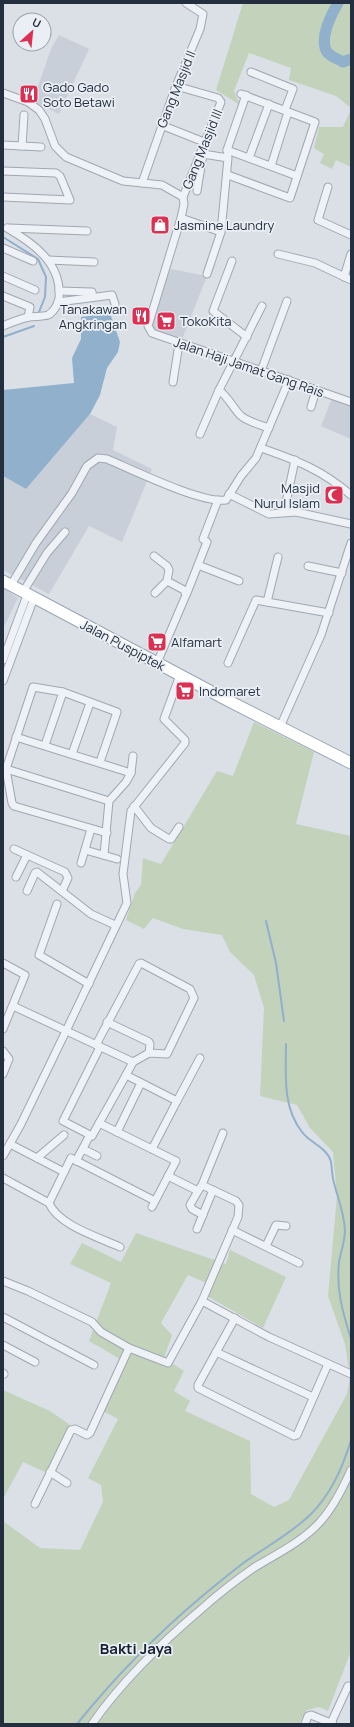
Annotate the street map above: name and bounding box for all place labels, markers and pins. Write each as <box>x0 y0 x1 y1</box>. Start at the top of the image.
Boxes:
place label: Gado Gado Soto Betawi <box>43 78 115 111</box>
restaurant icon: Gado Gado Soto Betawi <box>18 83 40 105</box>
shop icon: Jasmine Laundry <box>149 214 171 236</box>
place label: Jasmine Laundry <box>174 216 275 234</box>
place label: Tanakawan Angkringan <box>59 300 127 333</box>
restaurant icon: Tanakawan Angkringan <box>130 305 152 327</box>
supermarket icon: TokoKita <box>155 310 177 332</box>
place label: TokoKita <box>180 312 232 330</box>
place label: Masjid Nurul Islam <box>254 479 320 512</box>
mosque icon: Masjid Nurul Islam <box>323 484 345 506</box>
supermarket icon: Alfamart <box>146 631 168 653</box>
place label: Alfamart <box>171 633 222 651</box>
supermarket icon: Indomaret <box>174 680 196 702</box>
place label: Indomaret <box>199 682 261 700</box>

